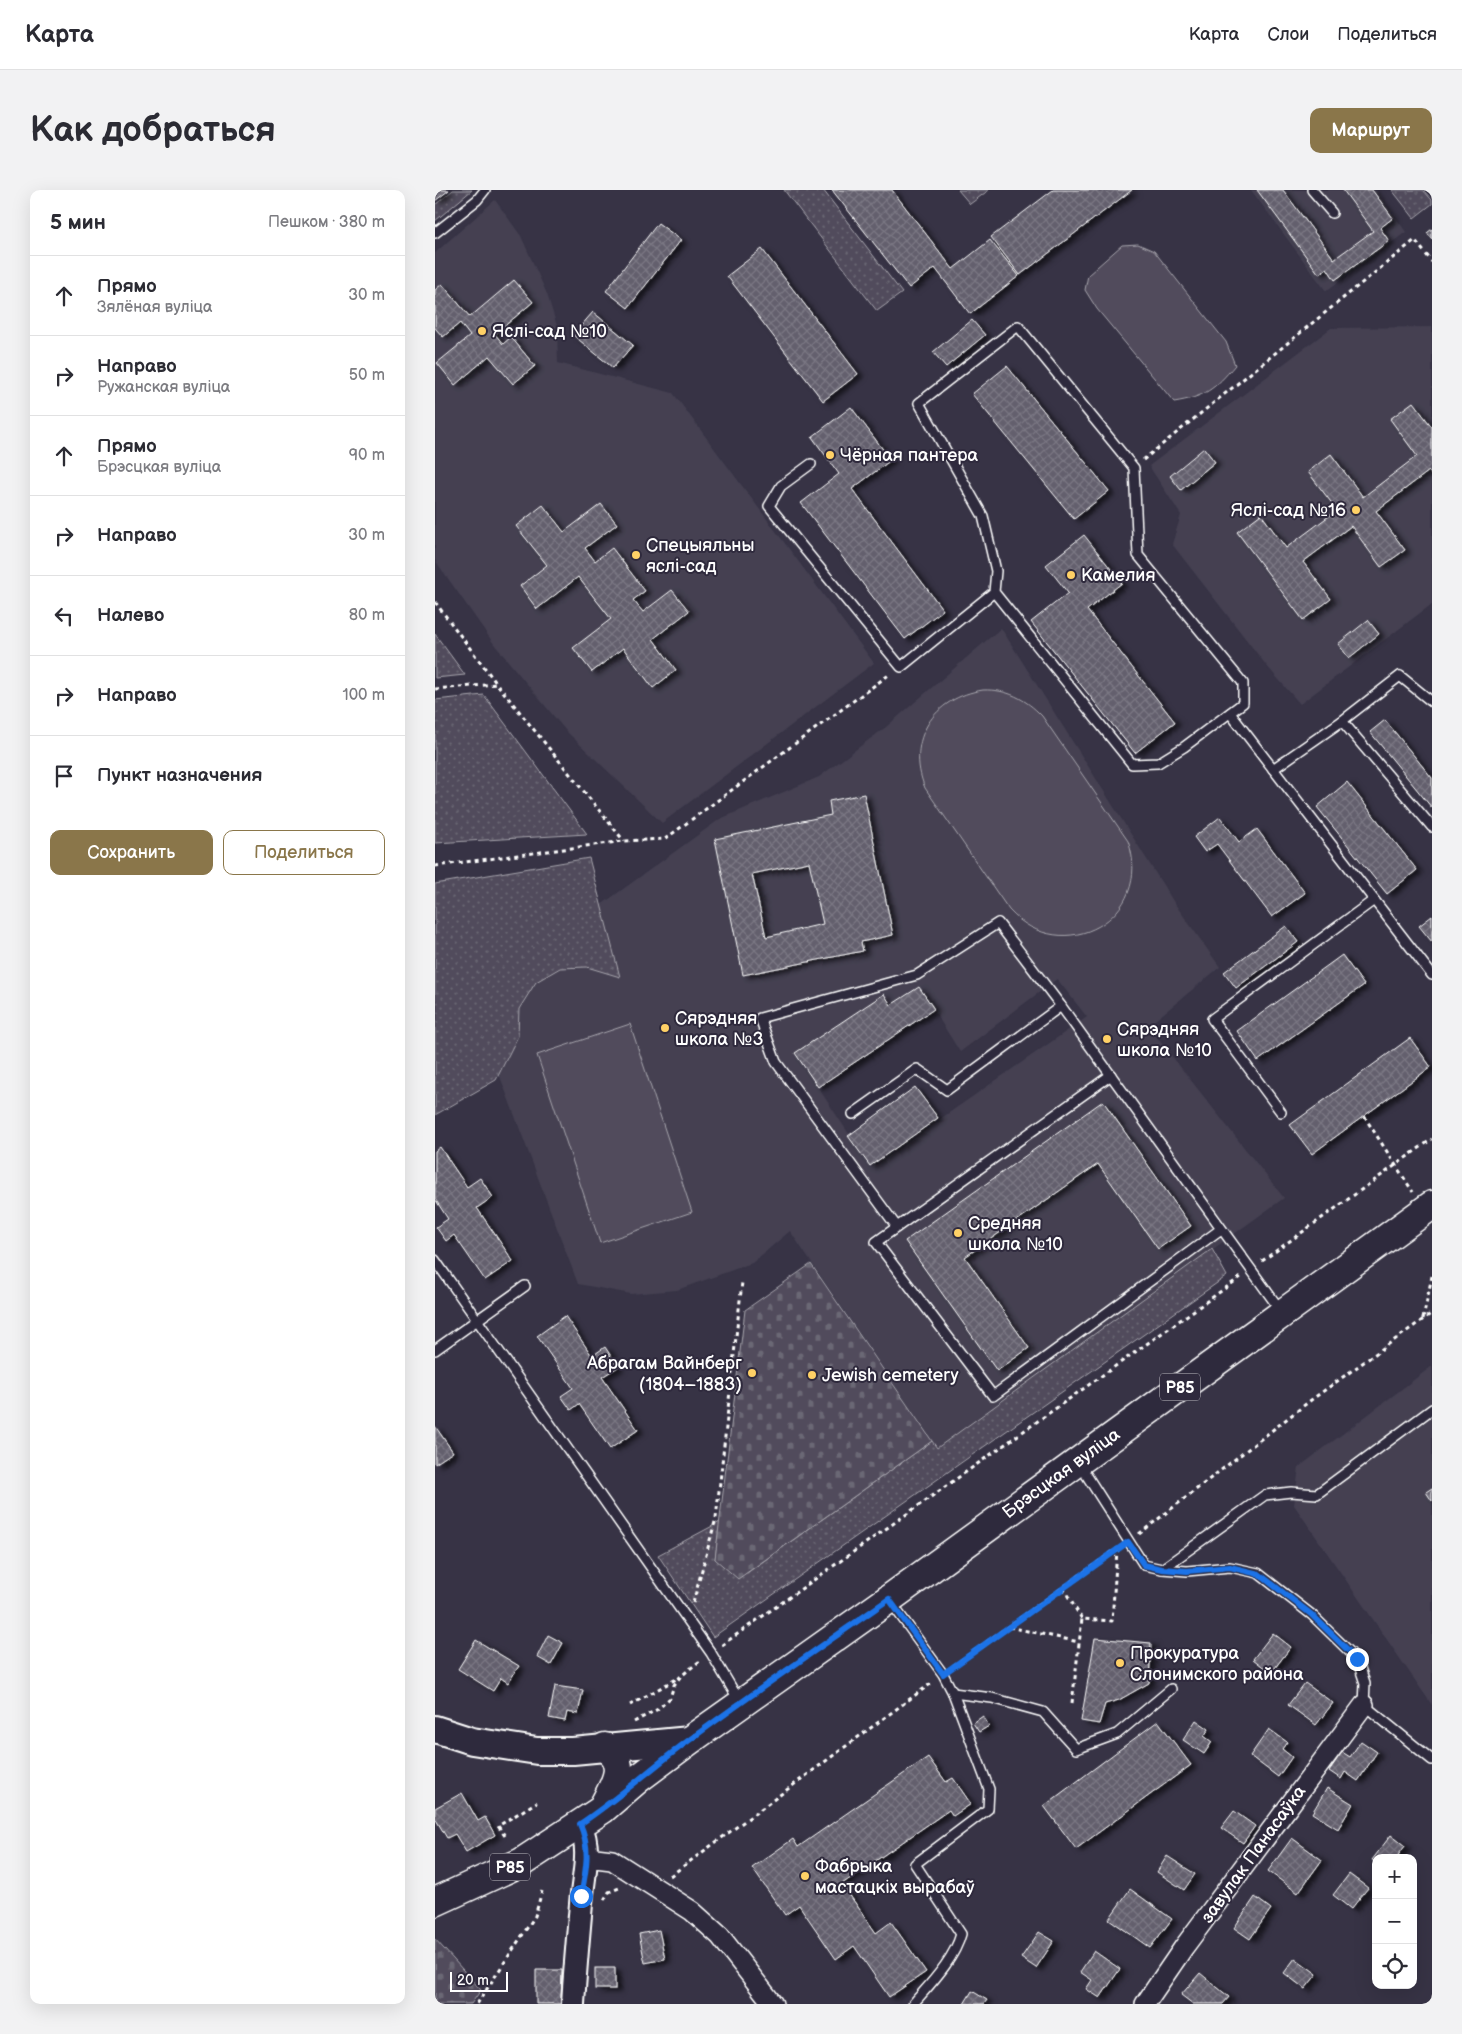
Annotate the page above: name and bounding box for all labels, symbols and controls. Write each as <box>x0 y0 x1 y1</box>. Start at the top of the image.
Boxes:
text: Карта <box>25 20 94 49</box>
text: Карта <box>1189 24 1239 45</box>
text: Слои <box>1267 24 1309 45</box>
text: Поделиться <box>1337 24 1437 45</box>
button: Маршрут <box>1310 108 1432 153</box>
text: Как добраться <box>30 109 276 152</box>
text: 5 мин <box>50 210 106 235</box>
text: Пешком · 380 m <box>268 213 385 232</box>
text: Прямо <box>97 275 157 298</box>
icon: ahead <box>50 282 78 310</box>
text: 30 m <box>348 286 385 305</box>
text: Зялёная вуліца <box>97 298 213 317</box>
place label: Яслі-сад №10 <box>492 321 607 342</box>
marker: Яслі-сад №10 <box>476 325 488 337</box>
text: Направо <box>97 355 177 378</box>
icon: right <box>50 362 78 390</box>
text: 50 m <box>349 366 385 385</box>
text: Ружанская вуліца <box>97 378 230 397</box>
text: Прямо <box>97 435 157 458</box>
icon: ahead <box>50 442 78 470</box>
place label: Чёрная пантера <box>840 445 978 466</box>
text: 90 m <box>349 446 385 465</box>
marker: Чёрная пантера <box>824 449 836 461</box>
text: Брэсцкая вуліца <box>97 458 221 477</box>
place label: Яслі-сад №16 <box>1231 500 1346 521</box>
marker: Яслі-сад №16 <box>1350 504 1362 516</box>
icon: right <box>50 522 78 550</box>
text: Направо <box>97 524 177 547</box>
text: 30 m <box>348 526 385 545</box>
place label: Спецыяльны яслі-сад <box>646 535 754 577</box>
marker: Спецыяльны яслі-сад <box>630 549 642 561</box>
place label: Камелия <box>1081 565 1155 586</box>
marker: Камелия <box>1065 569 1077 581</box>
icon: left <box>50 602 78 630</box>
text: Налево <box>97 604 164 627</box>
text: 80 m <box>349 606 385 625</box>
icon: right <box>50 682 78 710</box>
text: Направо <box>97 684 177 707</box>
text: 100 m <box>342 686 385 705</box>
icon: arrive <box>50 762 78 790</box>
text: Пункт назначения <box>97 764 262 787</box>
button: Сохранить <box>50 830 213 875</box>
button: Поделиться <box>223 830 385 875</box>
place label: Сярэдняя школа №3 <box>675 1008 763 1050</box>
place label: Сярэдняя школа №10 <box>1117 1019 1212 1061</box>
marker: Сярэдняя школа №3 <box>659 1022 671 1034</box>
marker: Сярэдняя школа №10 <box>1101 1033 1113 1045</box>
place label: Средняя школа №10 <box>968 1213 1063 1255</box>
marker: Средняя школа №10 <box>952 1227 964 1239</box>
place label: Абрагам Вайнберг (1804–1883) <box>586 1353 742 1395</box>
place label: Jewish cemetery <box>822 1365 960 1386</box>
marker: Абрагам Вайнберг (1804–1883) <box>746 1367 758 1379</box>
marker: Jewish cemetery <box>806 1369 818 1381</box>
road number: Р85 <box>1160 1374 1200 1400</box>
street label: Брэсцкая вуліца <box>999 1424 1124 1523</box>
place label: Прокуратура Слонимского района <box>1130 1643 1304 1685</box>
route end <box>1346 1648 1369 1671</box>
marker: Прокуратура Слонимского района <box>1114 1657 1126 1669</box>
street label: завулак Панасаўка <box>1196 1781 1311 1927</box>
road number: Р85 <box>490 1854 530 1880</box>
map controls <box>1372 1854 1417 1989</box>
button: + <box>1372 1854 1417 1899</box>
place label: Фабрыка мастацкіх вырабаў <box>815 1856 975 1898</box>
marker: Фабрыка мастацкіх вырабаў <box>799 1870 811 1882</box>
route start <box>570 1885 593 1908</box>
button: − <box>1372 1899 1417 1944</box>
button: locate <box>1372 1944 1417 1989</box>
scale bar <box>450 1969 507 1992</box>
text: 20 m <box>457 1972 489 1989</box>

